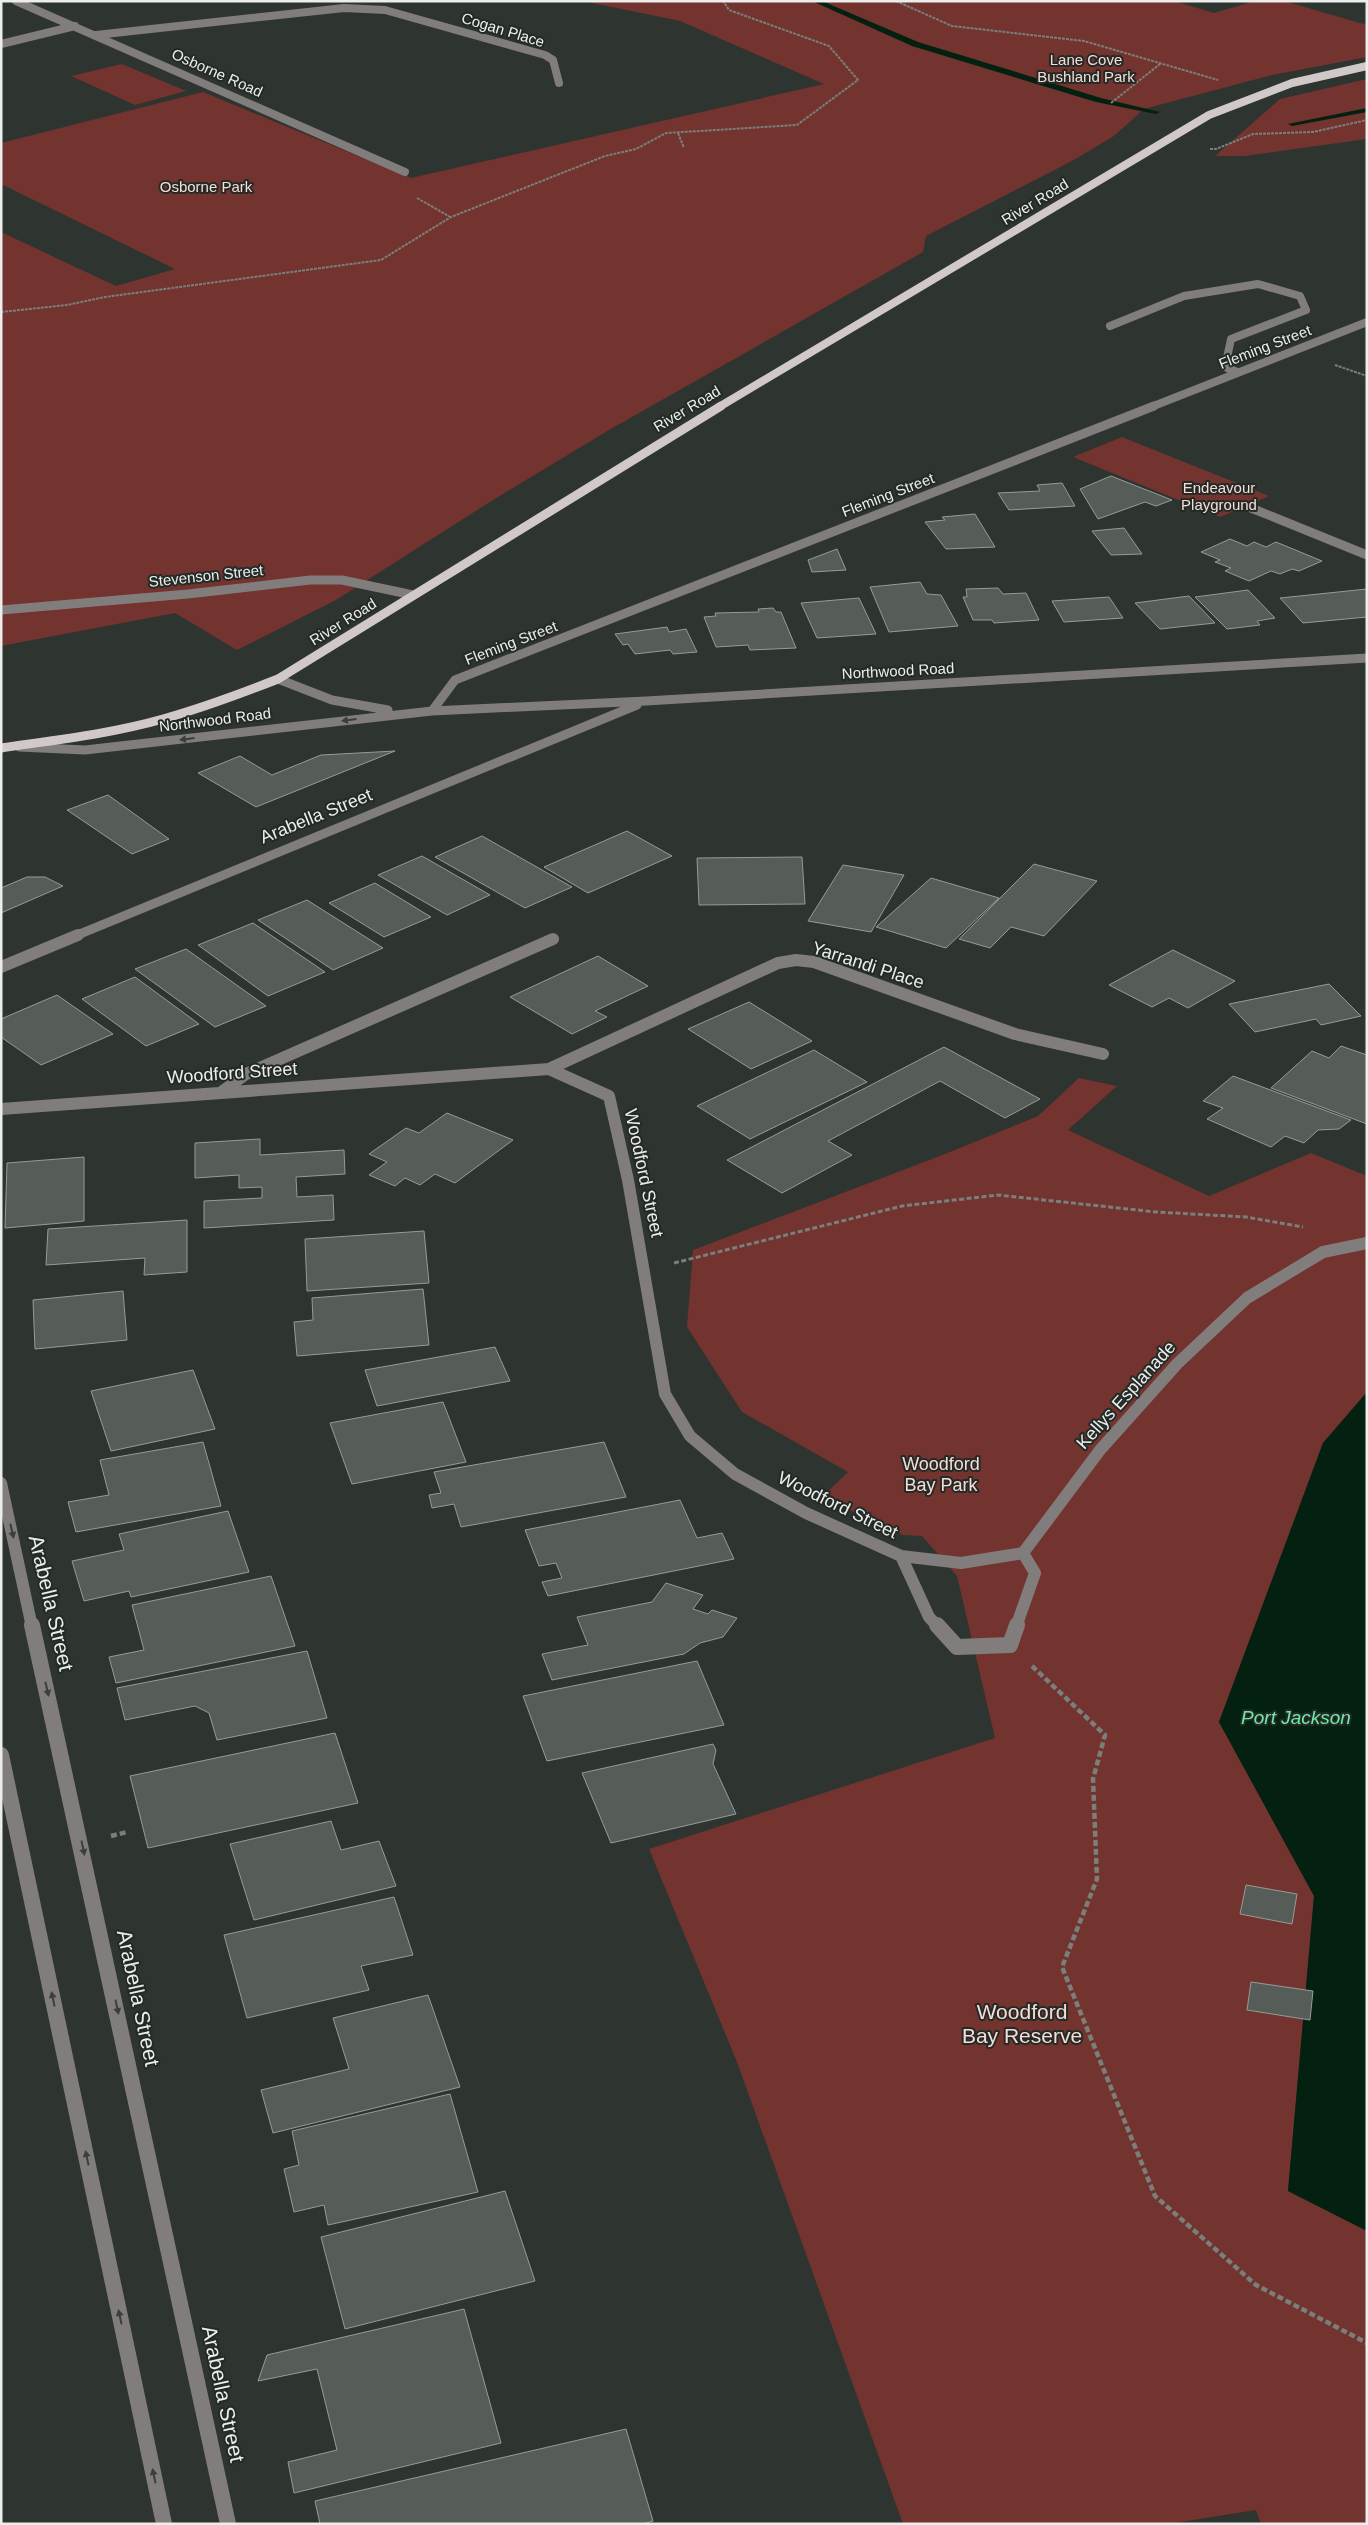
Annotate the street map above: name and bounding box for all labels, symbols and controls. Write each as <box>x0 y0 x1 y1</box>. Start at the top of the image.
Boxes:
street label: Cogan Place <box>460 9 547 50</box>
street label: Osborne Road <box>169 45 265 100</box>
park label: Lane Cove Bushland Park <box>1037 51 1135 85</box>
street label: River Road <box>998 175 1071 228</box>
park label: Osborne Park <box>160 178 253 195</box>
street label: Fleming Street <box>1216 321 1314 372</box>
street label: River Road <box>650 382 723 435</box>
street label: Fleming Street <box>839 469 937 520</box>
park label: Endeavour Playground <box>1181 479 1257 513</box>
street label: Stevenson Street <box>148 561 265 590</box>
street label: River Road <box>306 594 379 649</box>
street label: Fleming Street <box>462 617 560 668</box>
street label: Northwood Road <box>841 659 955 682</box>
street label: Northwood Road <box>158 704 272 735</box>
one-way arrow <box>340 716 356 724</box>
one-way arrow <box>179 735 195 743</box>
street label: Arabella Street <box>257 784 375 848</box>
street label: Yarrandi Place <box>809 937 927 993</box>
street label: Woodford Street <box>166 1058 298 1088</box>
street label: Woodford Street <box>621 1107 667 1239</box>
street label: Kellys Esplanade <box>1072 1337 1180 1453</box>
park label: Woodford Bay Park <box>902 1454 980 1495</box>
street label: Woodford Street <box>775 1467 901 1543</box>
one-way arrow <box>8 1523 16 1538</box>
street label: Arabella Street <box>25 1533 78 1673</box>
one-way arrow <box>43 1682 51 1697</box>
water label: Port Jackson <box>1241 1707 1351 1728</box>
one-way arrow <box>79 1840 87 1856</box>
street label: Arabella Street <box>113 1928 164 2068</box>
one-way arrow <box>49 1992 57 2007</box>
one-way arrow <box>113 1999 121 2014</box>
park label: Woodford Bay Reserve <box>962 2000 1082 2047</box>
one-way arrow <box>82 2150 90 2166</box>
one-way arrow <box>116 2310 124 2325</box>
street label: Arabella Street <box>198 2324 249 2464</box>
one-way arrow <box>150 2468 158 2484</box>

